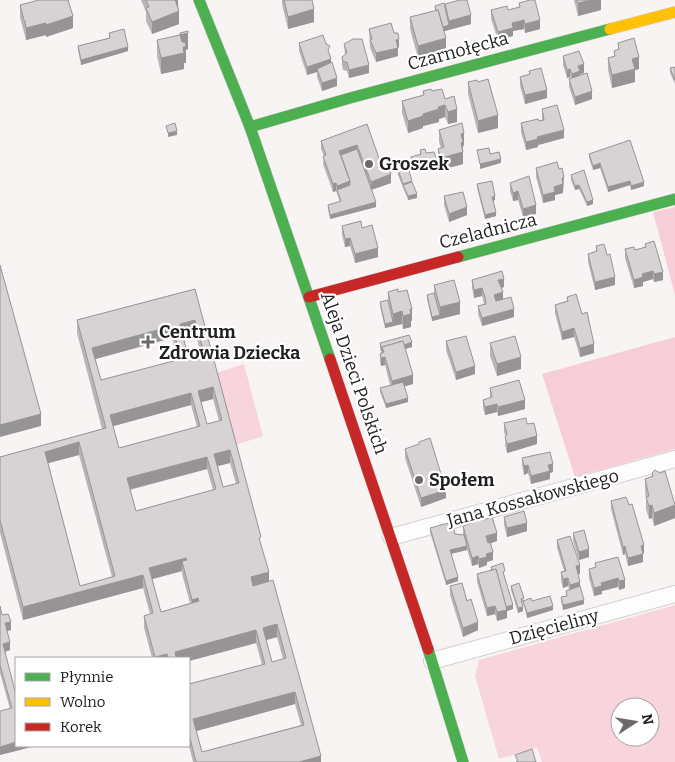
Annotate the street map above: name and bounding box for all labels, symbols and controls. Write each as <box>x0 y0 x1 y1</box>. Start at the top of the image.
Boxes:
street label: Czarnołęcka <box>405 27 511 75</box>
place label: Groszek <box>379 153 449 175</box>
marker: Groszek <box>363 158 375 170</box>
street label: Czeladnicza <box>437 208 539 254</box>
street label: Aleja Dzieci Polskich <box>316 289 392 457</box>
place label: Centrum Zdrowia Dziecka <box>159 321 300 364</box>
marker: Centrum Zdrowia Dziecka <box>141 335 155 349</box>
street label: Jana Kossakowskiego <box>444 464 621 532</box>
place label: Społem <box>429 469 494 491</box>
marker: Społem <box>413 474 425 486</box>
street label: Dzięcieliny <box>507 604 602 650</box>
legend <box>15 657 190 747</box>
text: Płynnie <box>60 668 114 686</box>
text: Wolno <box>60 693 105 711</box>
north arrow <box>610 697 660 747</box>
text: N <box>638 712 657 727</box>
text: Korek <box>60 718 102 736</box>

